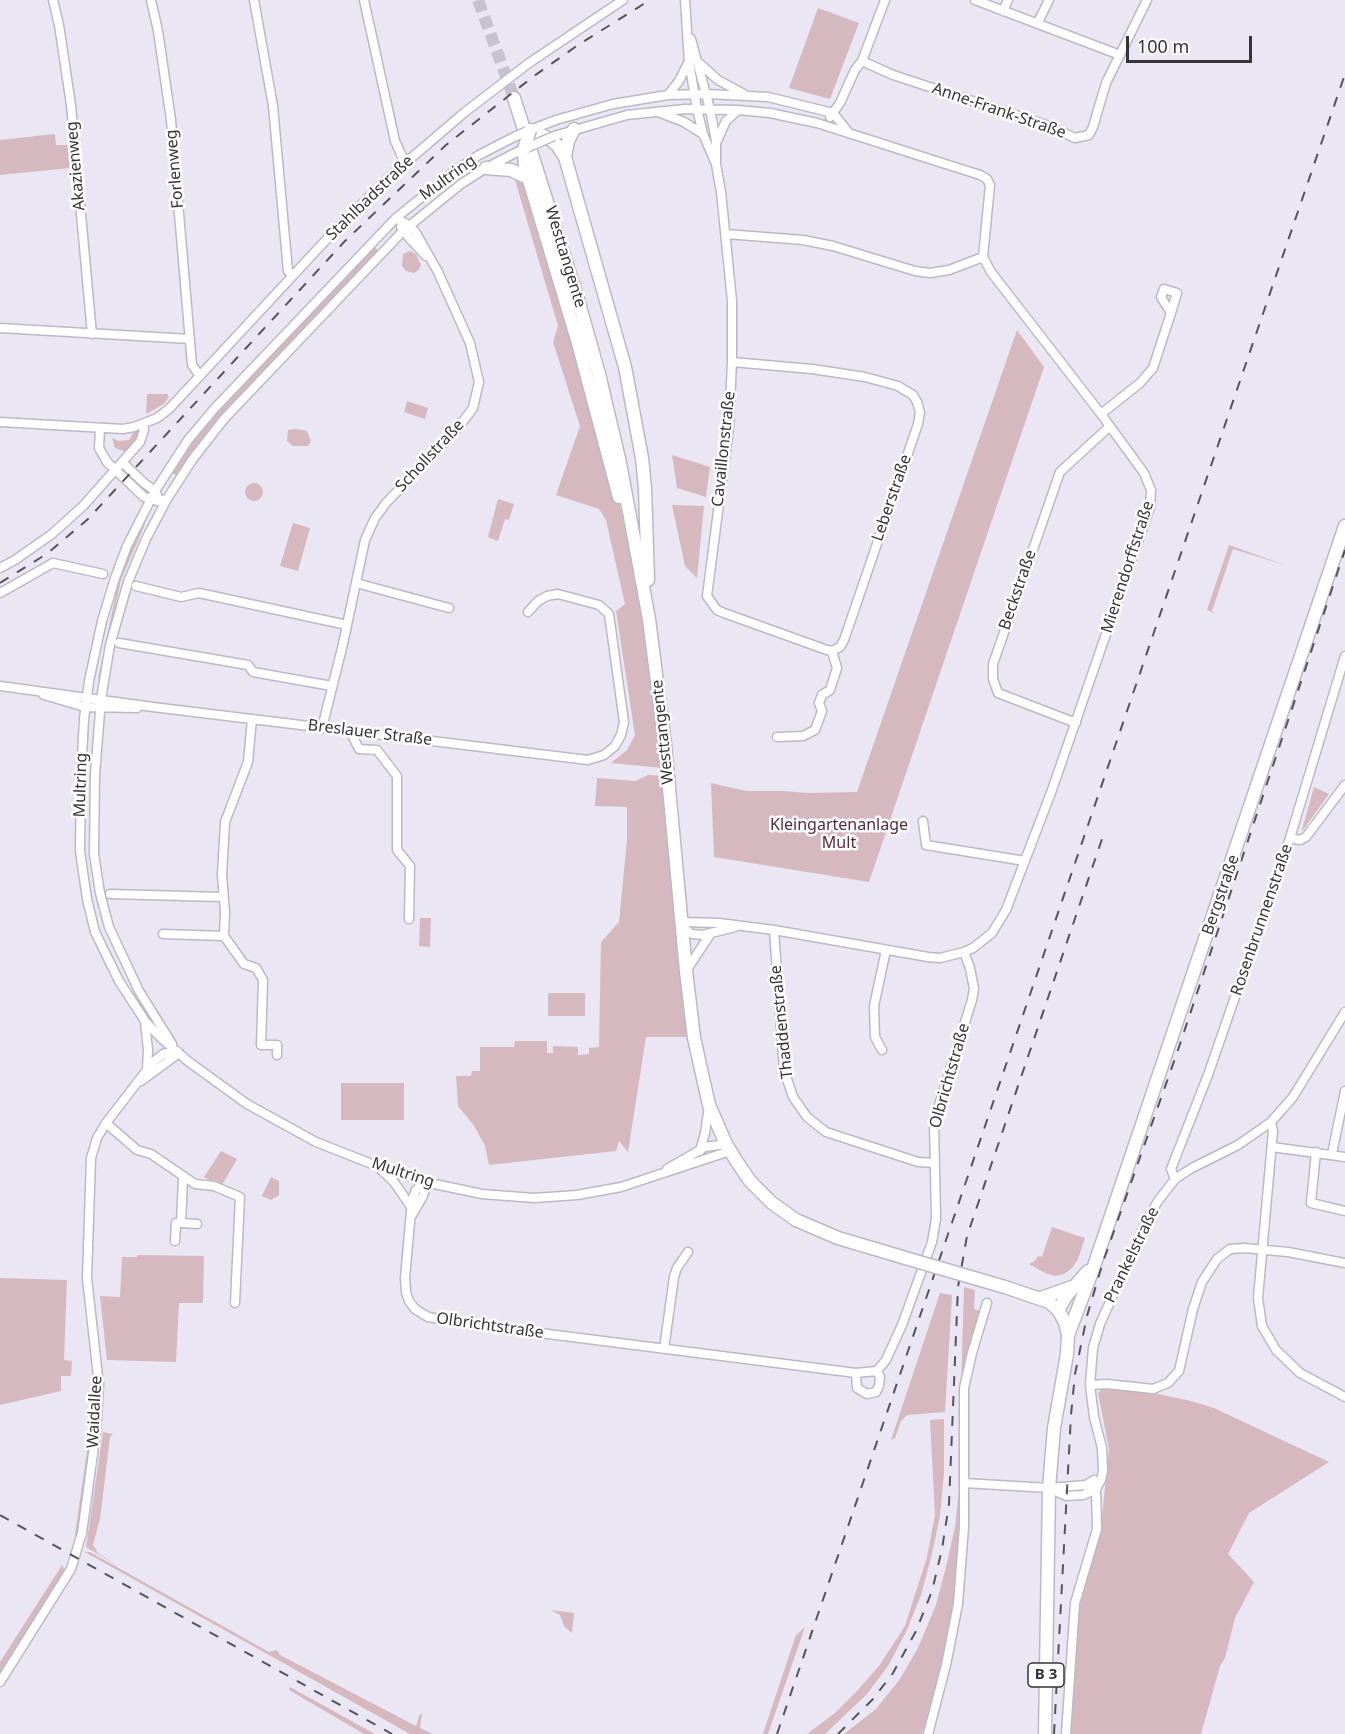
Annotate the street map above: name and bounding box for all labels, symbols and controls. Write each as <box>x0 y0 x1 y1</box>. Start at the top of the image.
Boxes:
scale bar <box>1129 24 1255 62</box>
text: 100 m <box>1137 34 1189 58</box>
street label: Anne-Frank-Straße <box>930 79 1068 143</box>
street label: Akazienweg <box>63 120 89 212</box>
street label: Forlenweg <box>162 129 188 209</box>
street label: Stahlbadstraße <box>322 151 418 245</box>
street label: Multring <box>416 151 480 205</box>
street label: Westtangente <box>540 204 590 310</box>
street label: Cavaillonstraße <box>708 390 740 508</box>
street label: Schollstraße <box>392 416 468 496</box>
street label: Leberstraße <box>868 452 916 544</box>
street label: Mierendorffstraße <box>1098 498 1158 636</box>
street label: Beckstraße <box>995 547 1041 633</box>
street label: Westtangente <box>648 679 678 785</box>
street label: Breslauer Straße <box>307 716 433 750</box>
street label: Multring <box>70 752 92 818</box>
park label: Kleingartenanlage Mult <box>770 815 908 853</box>
street label: Rosenbrunnenstraße <box>1227 842 1297 998</box>
street label: Bergstraße <box>1198 852 1244 938</box>
street label: Thaddenstraße <box>766 964 798 1080</box>
street label: Olbrichtstraße <box>926 1021 974 1131</box>
street label: Multring <box>369 1154 437 1192</box>
street label: Prankelstraße <box>1100 1204 1164 1306</box>
street label: Olbrichtstraße <box>435 1309 545 1343</box>
street label: Waidallee <box>84 1375 106 1449</box>
road number: B 3 <box>1028 1663 1064 1687</box>

